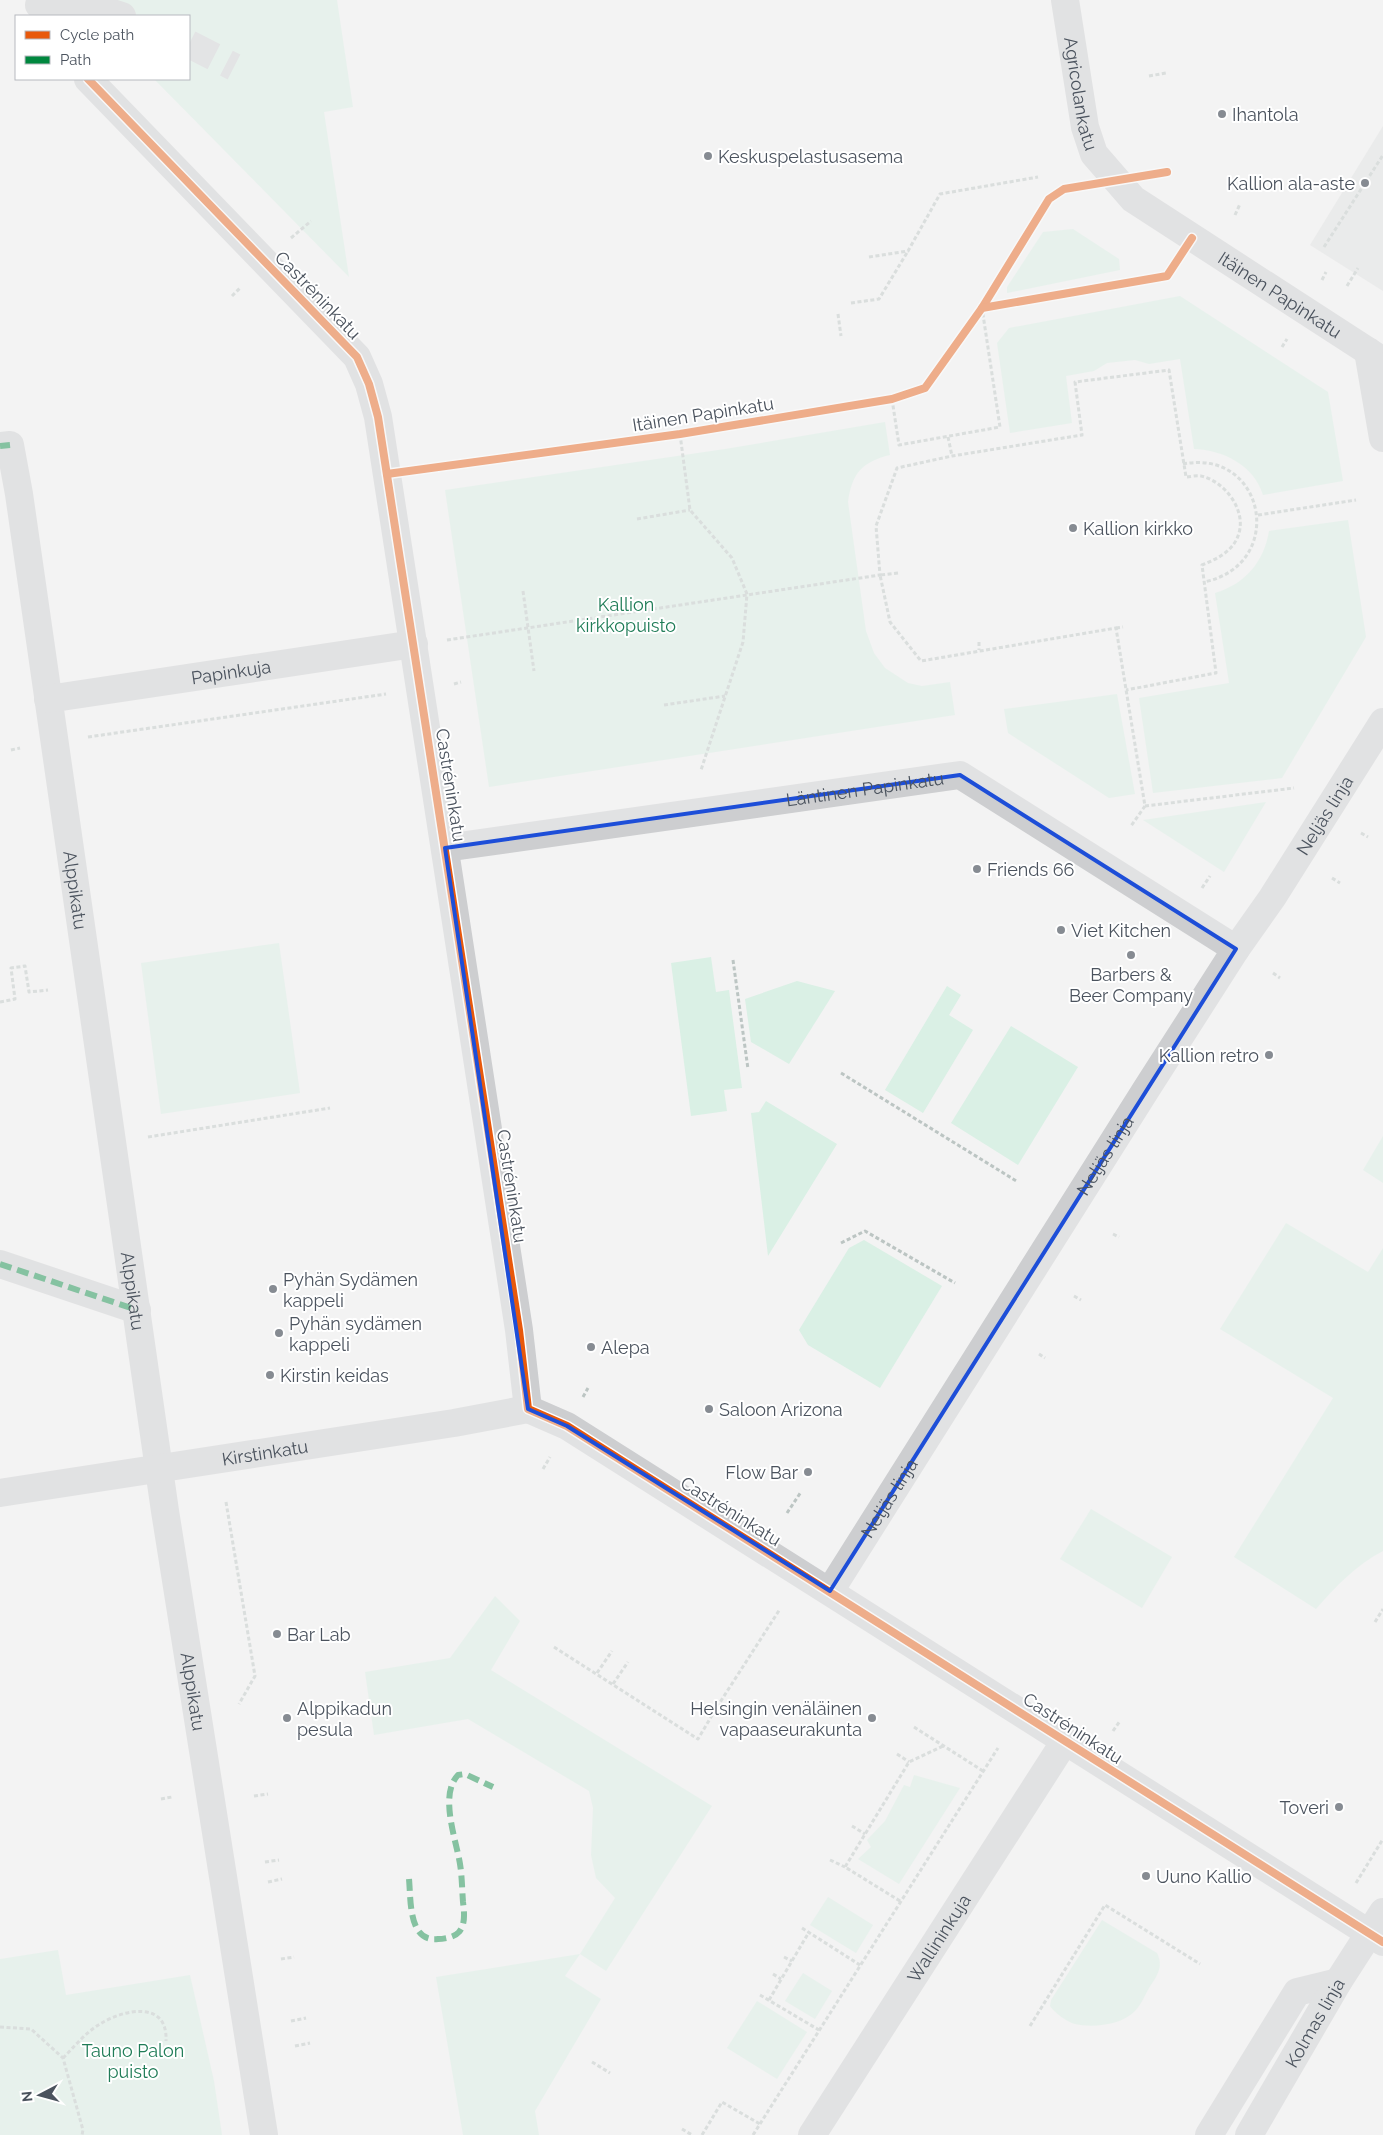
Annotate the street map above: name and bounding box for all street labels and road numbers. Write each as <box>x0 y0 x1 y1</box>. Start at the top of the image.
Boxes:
street label: Agricolankatu <box>1060 35 1103 153</box>
street label: Castréninkatu <box>271 247 365 343</box>
street label: Itäinen Papinkatu <box>1215 247 1346 342</box>
street label: Itäinen Papinkatu <box>631 392 775 436</box>
street label: Papinkuja <box>190 655 272 688</box>
street label: Castréninkatu <box>432 727 470 843</box>
street label: Läntinen Papinkatu <box>784 767 945 810</box>
street label: Neljäs linja <box>1291 772 1357 859</box>
street label: Alppikatu <box>60 849 92 931</box>
street label: Neljäs linja <box>1072 1112 1137 1199</box>
street label: Castréninkatu <box>493 1128 531 1244</box>
street label: Alppikatu <box>117 1250 149 1332</box>
street label: Kirstinkatu <box>220 1435 309 1469</box>
street label: Neljäs linja <box>856 1454 921 1541</box>
street label: Castréninkatu <box>677 1472 785 1550</box>
street label: Alppikatu <box>177 1651 210 1732</box>
street label: Castréninkatu <box>1019 1688 1127 1768</box>
street label: Wallininkuja <box>902 1890 974 1986</box>
street label: Kolmas linja <box>1280 1974 1348 2071</box>

